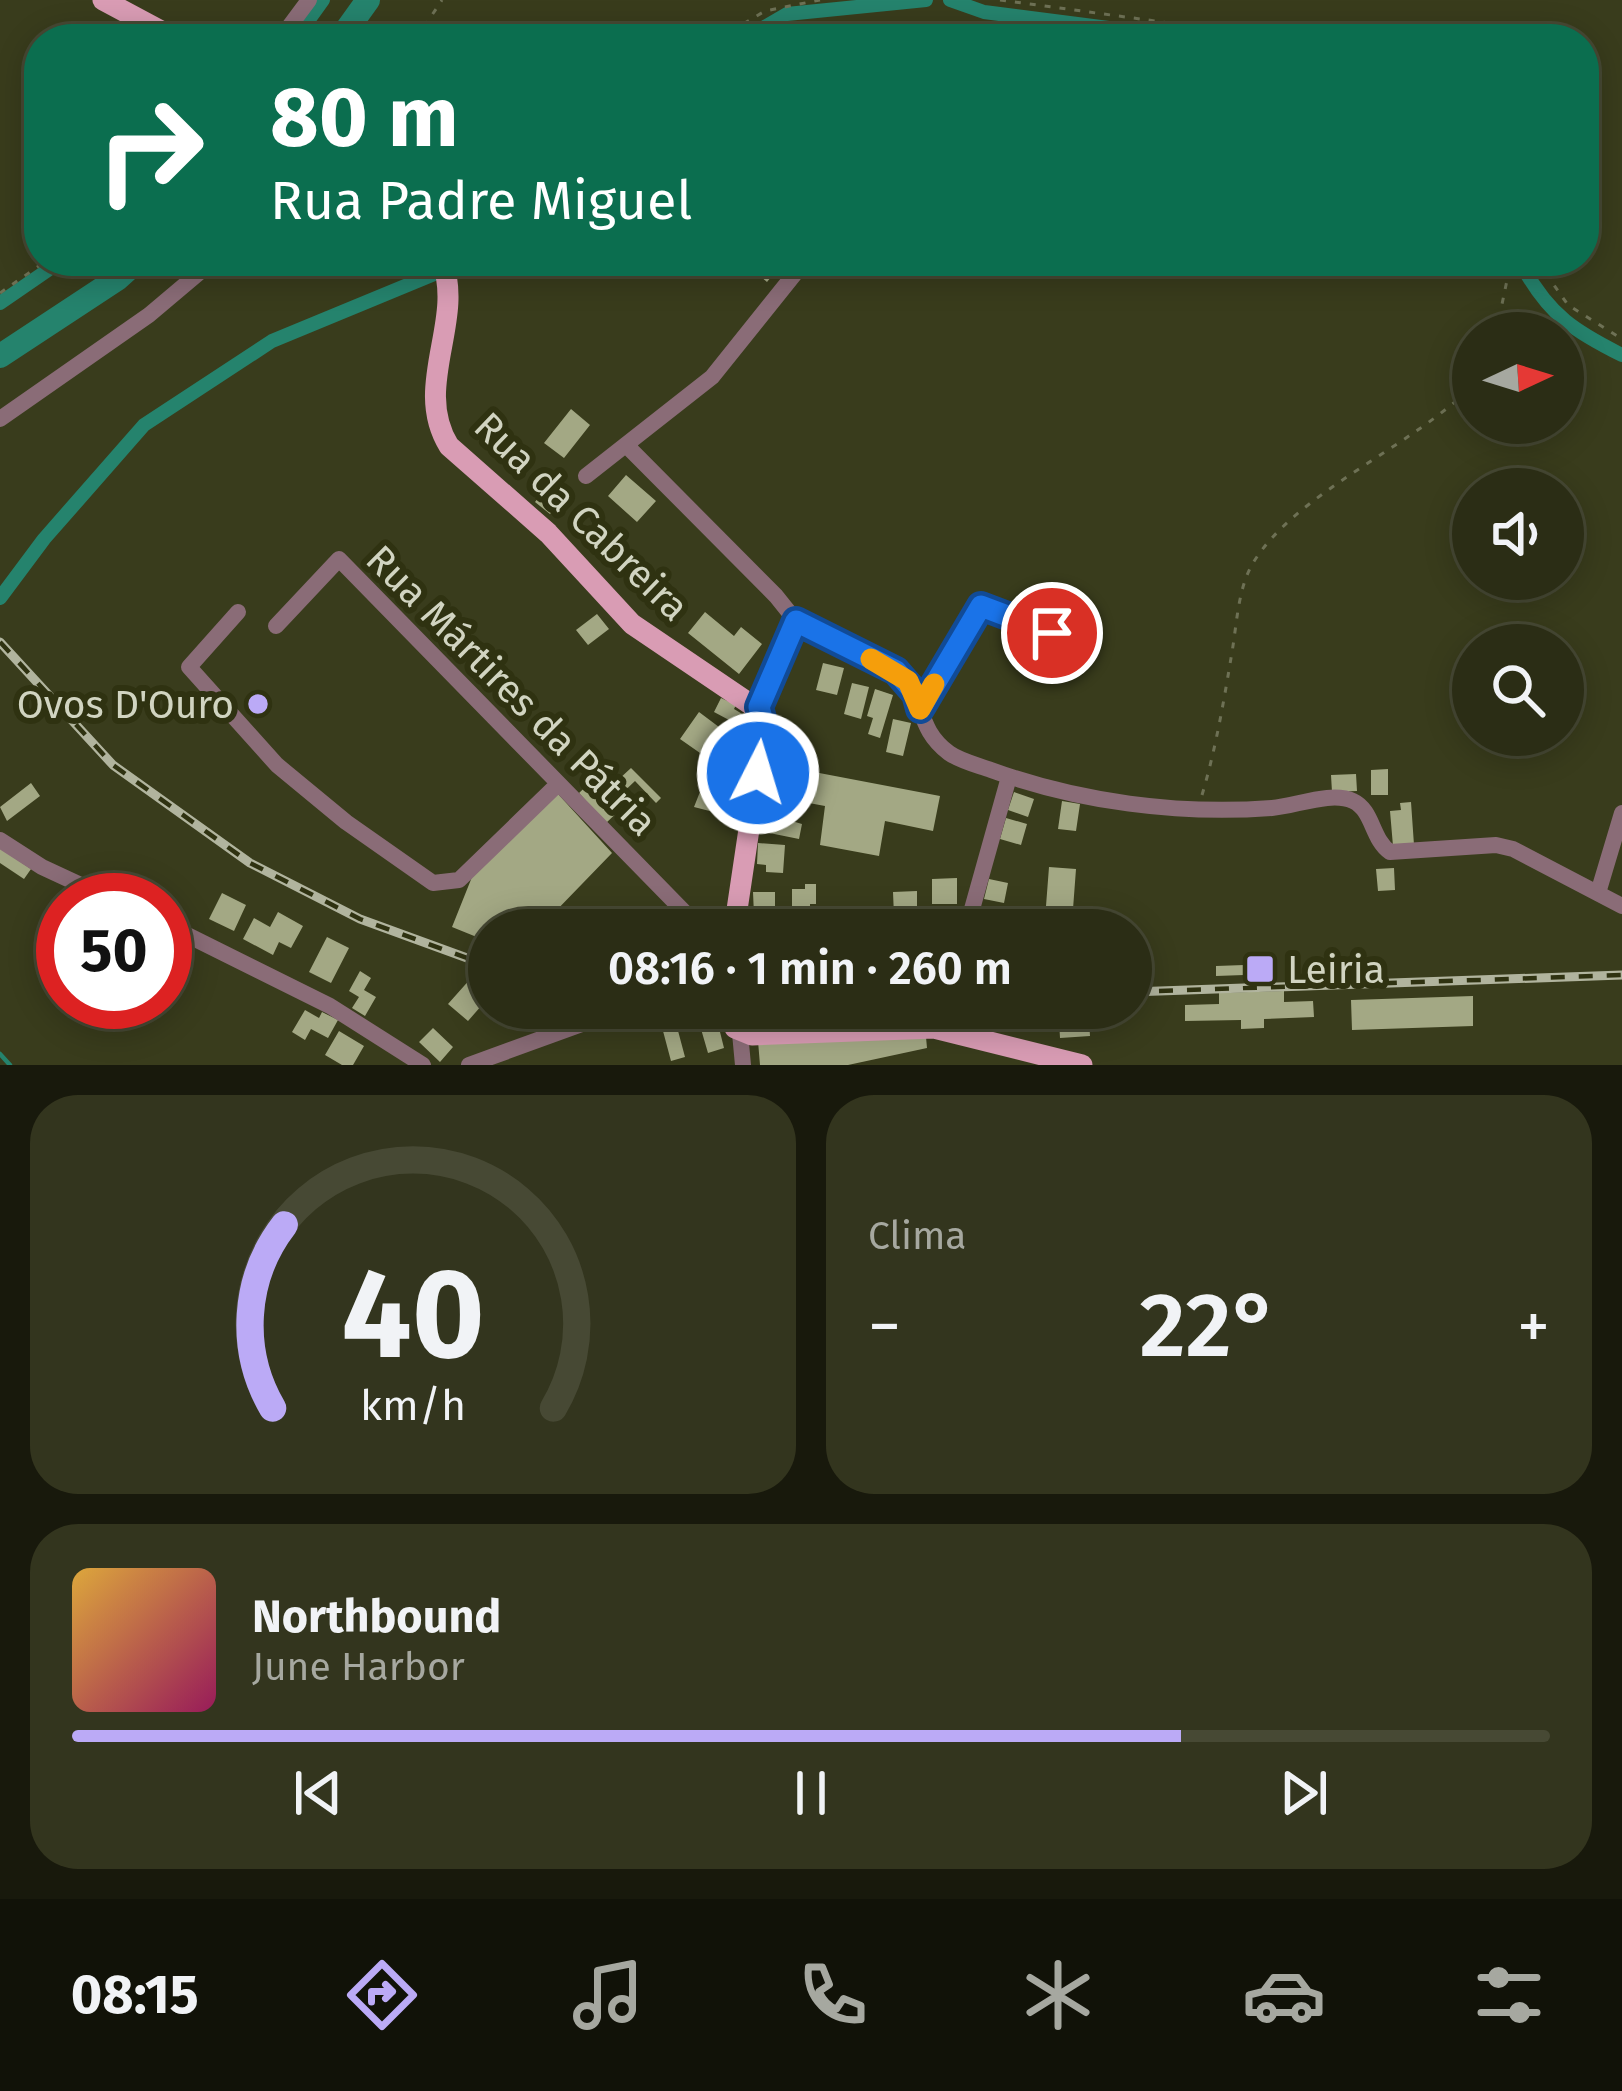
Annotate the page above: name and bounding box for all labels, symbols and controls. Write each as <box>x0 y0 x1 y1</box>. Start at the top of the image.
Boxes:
text: 80 m <box>270 67 459 168</box>
icon: right <box>72 72 228 228</box>
text: Rua Padre Miguel <box>270 169 692 233</box>
north arrow <box>1452 312 1584 444</box>
map controls <box>1452 312 1584 756</box>
street label: Rua da Cabreira <box>465 403 698 630</box>
button: sound <box>1452 468 1584 600</box>
street label: Rua Mártires da Pátria <box>357 536 666 845</box>
pin <box>1001 582 1103 684</box>
icon: arrive <box>1019 600 1085 666</box>
button: search <box>1452 624 1584 756</box>
place label: Ovos D'Ouro <box>17 682 234 728</box>
marker: Ovos D'Ouro <box>245 691 271 717</box>
position arrow <box>695 710 821 836</box>
speed limit sign: 50 <box>36 873 192 1029</box>
text: 08:16 · 1 min · 260 m <box>608 942 1012 996</box>
place label: Leiria <box>1287 947 1385 993</box>
marker: Leiria <box>1244 953 1276 985</box>
text: Clima <box>868 1213 967 1259</box>
text: 40 <box>341 1240 485 1390</box>
text: 22° <box>1140 1272 1279 1380</box>
text: − <box>868 1287 901 1366</box>
text: + <box>1517 1287 1550 1366</box>
text: km/h <box>360 1379 466 1430</box>
text: Northbound <box>252 1590 501 1644</box>
text: June Harbor <box>252 1644 465 1690</box>
icon: previous <box>285 1760 351 1826</box>
icon: pause <box>778 1760 844 1826</box>
icon: next <box>1271 1760 1337 1826</box>
icon: directions <box>340 1953 424 2037</box>
icon: music <box>566 1953 650 2037</box>
icon: phone <box>791 1953 875 2037</box>
icon: climate <box>1016 1953 1100 2037</box>
icon: car <box>1242 1953 1326 2037</box>
icon: filters <box>1467 1953 1551 2037</box>
text: 08:15 <box>71 1963 199 2027</box>

